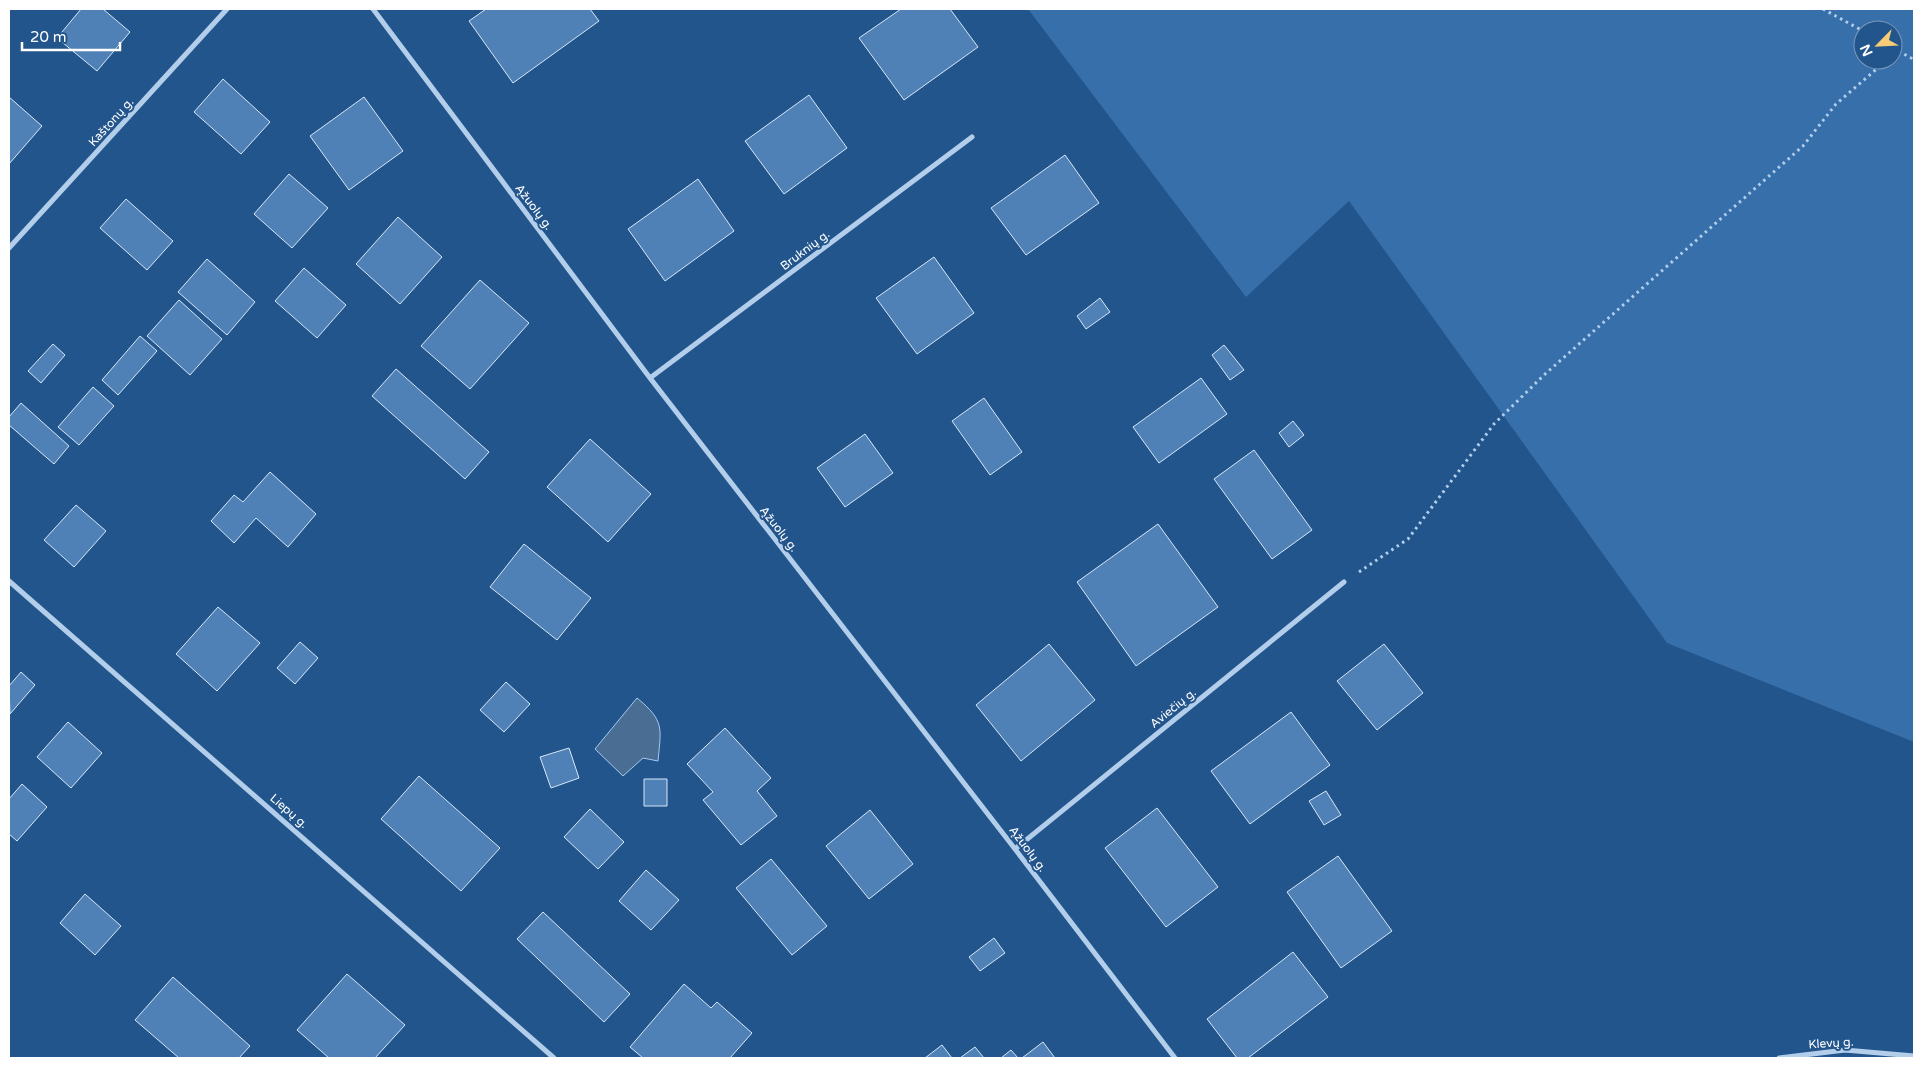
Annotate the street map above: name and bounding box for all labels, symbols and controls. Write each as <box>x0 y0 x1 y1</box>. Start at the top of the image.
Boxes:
scale bar <box>22 20 120 52</box>
north arrow <box>1853 20 1903 70</box>
text: 20 m <box>30 28 67 46</box>
text: N <box>1857 41 1877 59</box>
street label: Kaštonų g. <box>85 95 137 149</box>
street label: Ąžuolų g. <box>512 181 556 233</box>
street label: Bruknių g. <box>778 227 832 273</box>
street label: Ąžuolų g. <box>757 504 801 554</box>
street label: Aviečių g. <box>1147 685 1199 731</box>
street label: Liepų g. <box>267 791 311 831</box>
street label: Ąžuolų g. <box>1006 823 1050 875</box>
street label: Klevų g. <box>1808 1034 1854 1052</box>

